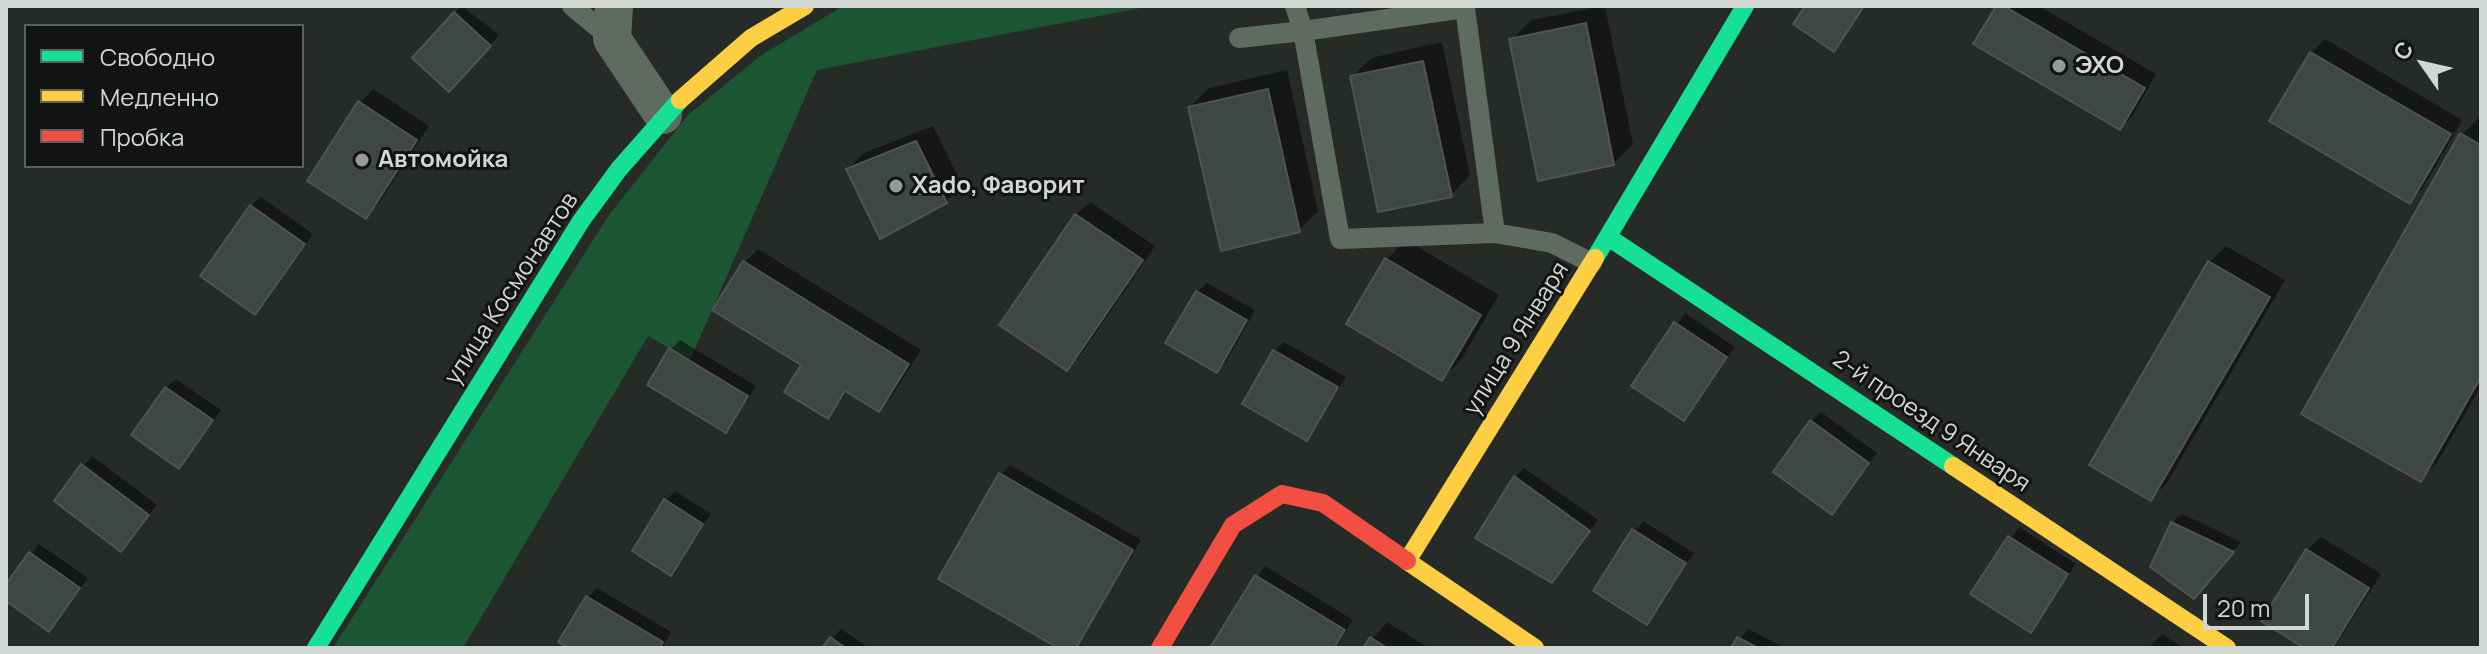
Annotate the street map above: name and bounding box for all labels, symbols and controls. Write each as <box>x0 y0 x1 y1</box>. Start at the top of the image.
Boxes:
legend <box>24 24 304 168</box>
north arrow <box>2383 24 2463 104</box>
text: С <box>2386 35 2420 66</box>
text: Свободно <box>100 40 215 73</box>
place label: ЭХО <box>2075 52 2124 80</box>
marker: ЭХО <box>2050 57 2068 75</box>
text: Медленно <box>100 80 219 113</box>
text: Пробка <box>100 120 184 153</box>
place label: Автомойка <box>378 146 508 174</box>
marker: Автомойка <box>353 151 371 169</box>
place label: Xado, Фаворит <box>912 172 1085 200</box>
marker: Xado, Фаворит <box>887 177 905 195</box>
street label: улица Космонавтов <box>439 187 585 391</box>
street label: улица 9 Января <box>1458 257 1576 421</box>
street label: 2-й проезд 9 Января <box>1827 345 2035 499</box>
scale bar <box>2207 578 2313 628</box>
text: 20 m <box>2217 591 2270 624</box>

